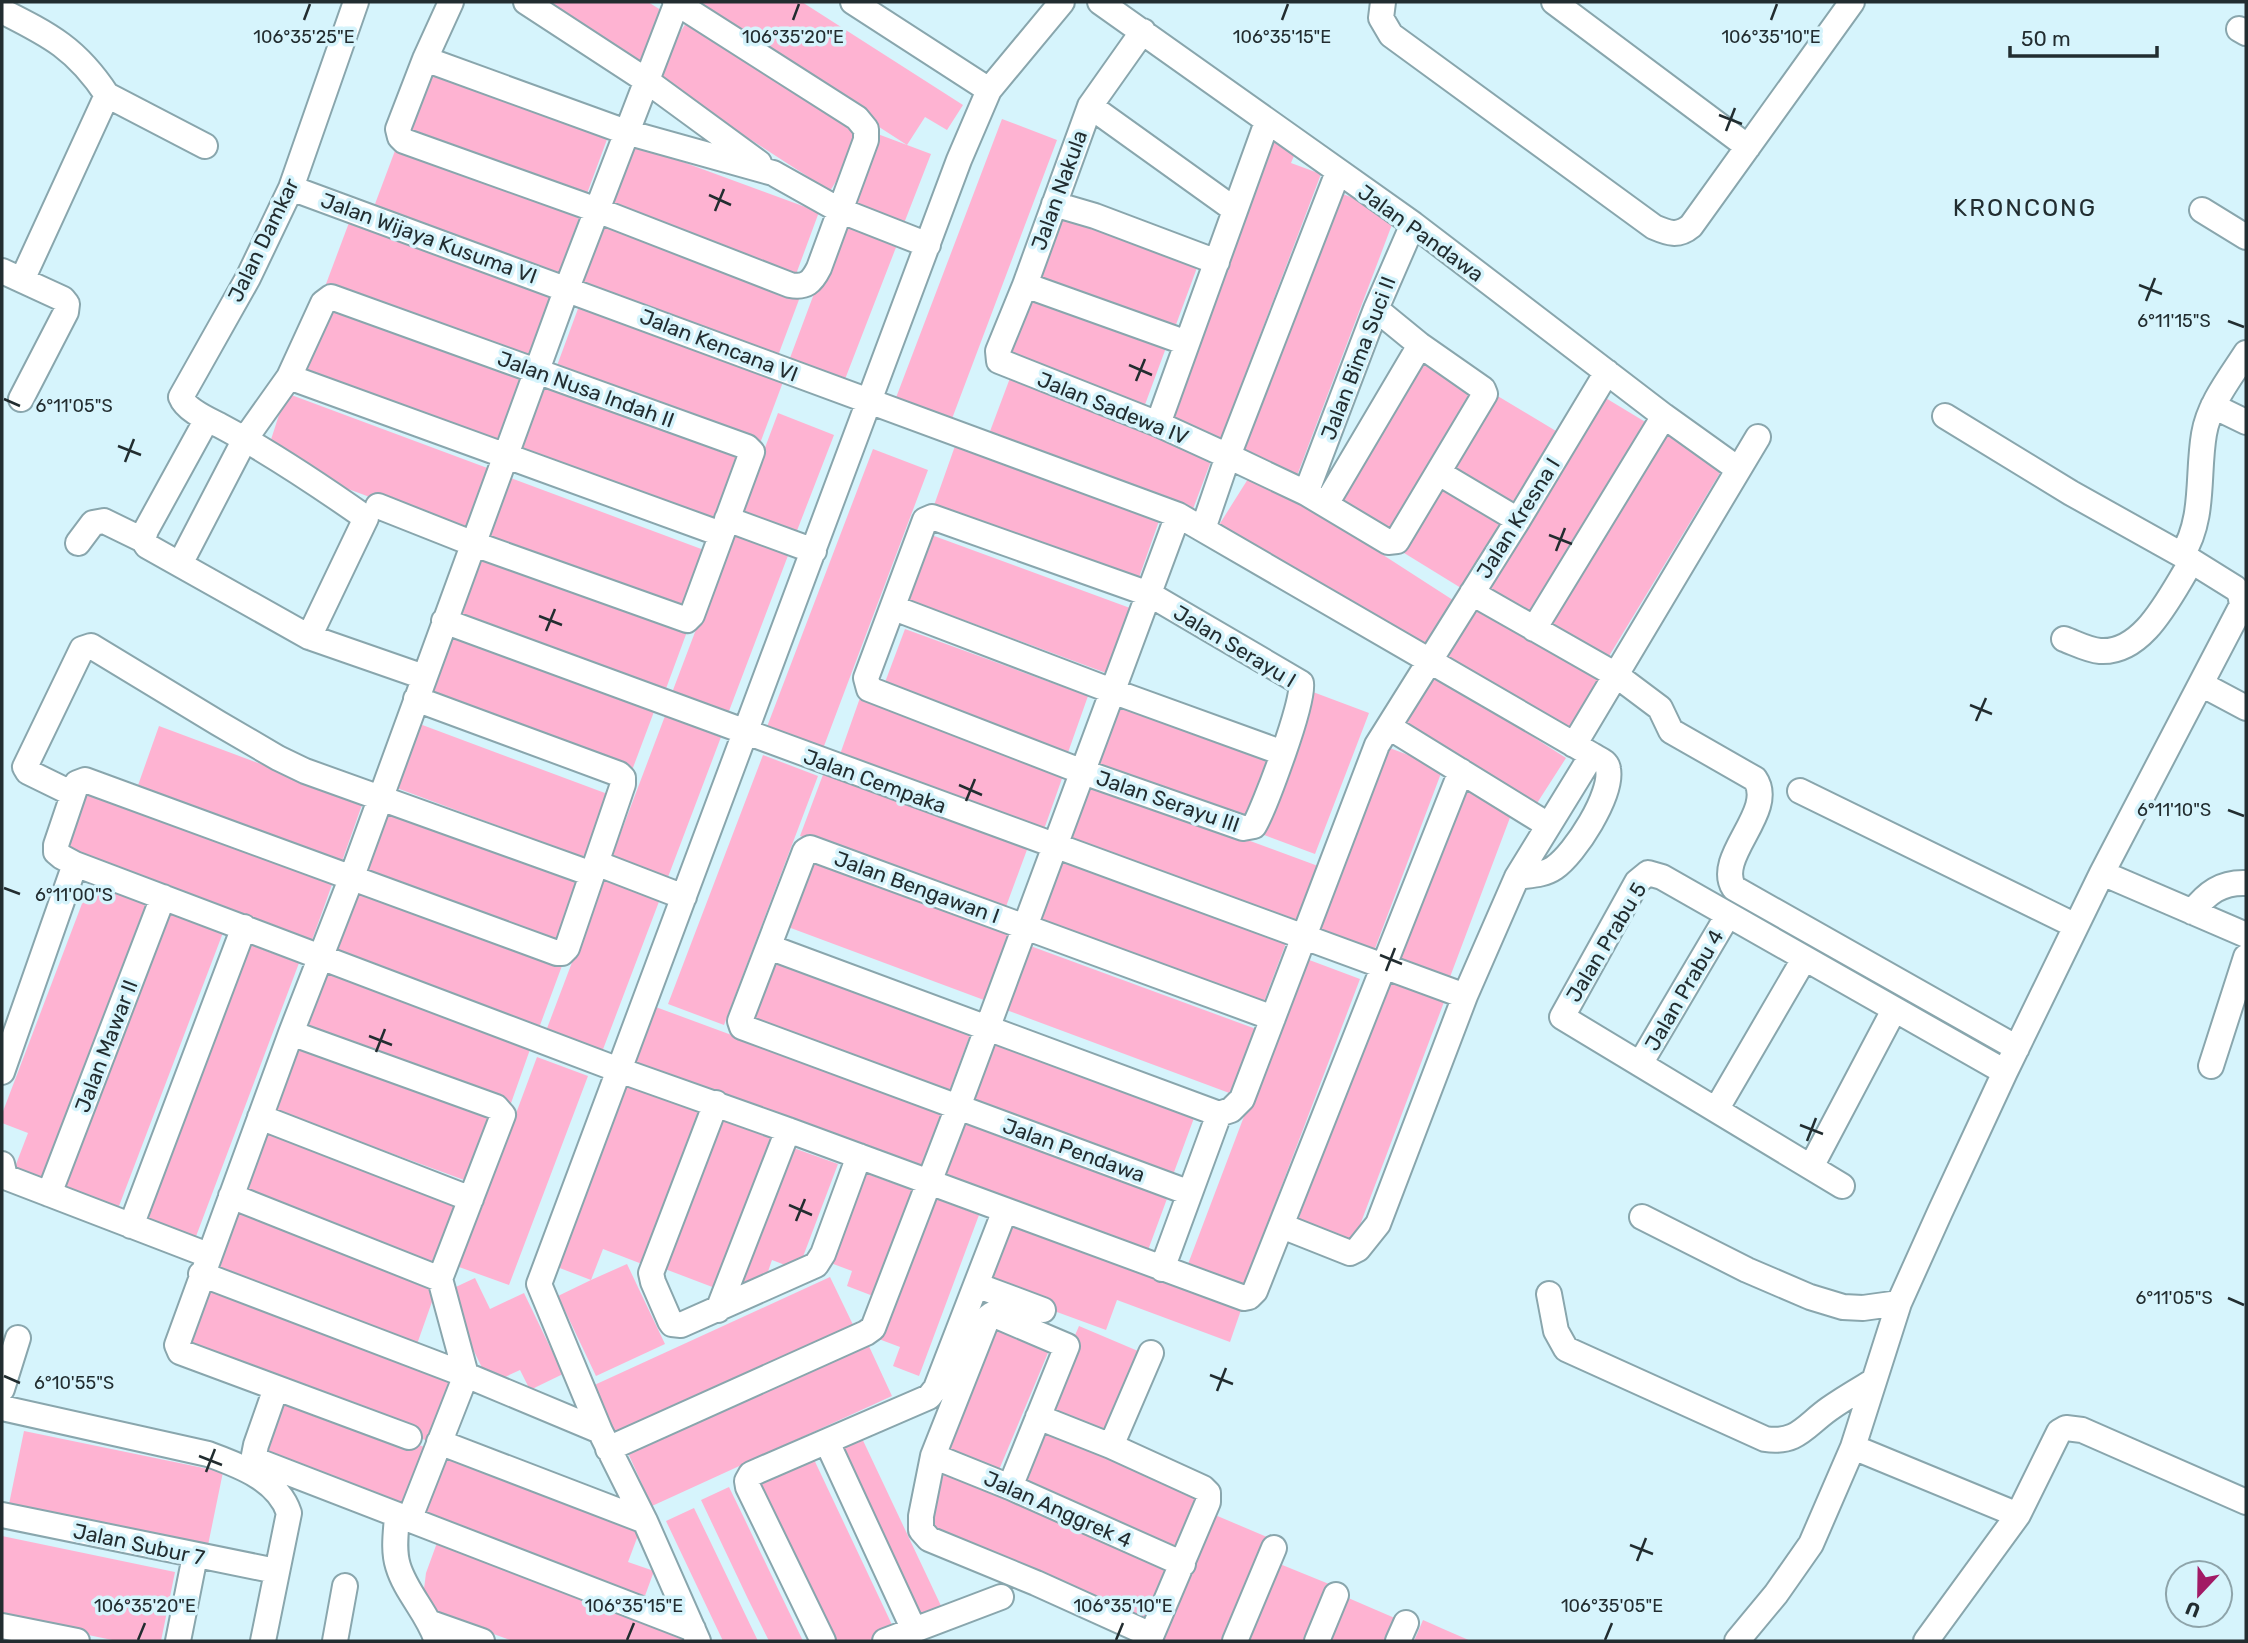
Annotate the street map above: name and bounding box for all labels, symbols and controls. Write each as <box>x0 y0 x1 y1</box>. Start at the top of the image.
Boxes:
scale bar <box>2010 14 2157 58</box>
text: 106°35'25"E <box>253 26 355 48</box>
text: 106°35'20"E <box>742 26 844 48</box>
text: 106°35'15"E <box>1233 26 1331 48</box>
text: 106°35'10"E <box>1721 26 1821 48</box>
text: 50 m <box>2021 26 2071 51</box>
street label: Jalan Nakula <box>1026 127 1092 253</box>
street label: Jalan Damkar <box>222 174 304 306</box>
street label: Jalan Pandawa <box>1353 179 1489 287</box>
street label: Jalan Wijaya Kusuma VI <box>318 187 540 289</box>
district label: KRONCONG <box>1953 194 2097 222</box>
street label: Jalan Bima Suci II <box>1315 273 1401 443</box>
street label: Jalan Kencana VI <box>636 303 802 387</box>
text: 6°11'15"S <box>2137 310 2211 332</box>
street label: Jalan Nusa Indah II <box>494 345 678 433</box>
street label: Jalan Sadewa IV <box>1034 366 1192 450</box>
text: 6°11'05"S <box>35 395 113 417</box>
street label: Jalan Kresna I <box>1471 453 1565 583</box>
street label: Jalan Serayu I <box>1169 600 1301 692</box>
street label: Jalan Cempaka <box>800 744 950 818</box>
street label: Jalan Serayu III <box>1093 765 1243 837</box>
text: 6°11'10"S <box>2137 799 2211 821</box>
street label: Jalan Bengawan I <box>831 846 1003 928</box>
street label: Jalan Prabu 5 <box>1561 878 1651 1006</box>
text: 6°11'00"S <box>35 884 113 906</box>
street label: Jalan Prabu 4 <box>1639 925 1729 1055</box>
street label: Jalan Mawar II <box>69 976 143 1116</box>
street label: Jalan Pendawa <box>1000 1113 1148 1187</box>
text: 6°11'05"S <box>2135 1287 2213 1309</box>
text: 6°10'55"S <box>34 1372 114 1394</box>
street label: Jalan Anggrek 4 <box>980 1465 1136 1553</box>
street label: Jalan Subur 7 <box>71 1518 207 1570</box>
north arrow <box>2164 1559 2234 1629</box>
text: 106°35'20"E <box>94 1595 196 1617</box>
text: 106°35'15"E <box>585 1595 683 1617</box>
text: 106°35'10"E <box>1073 1595 1173 1617</box>
text: 106°35'05"E <box>1561 1595 1663 1617</box>
text: U <box>2182 1596 2204 1623</box>

